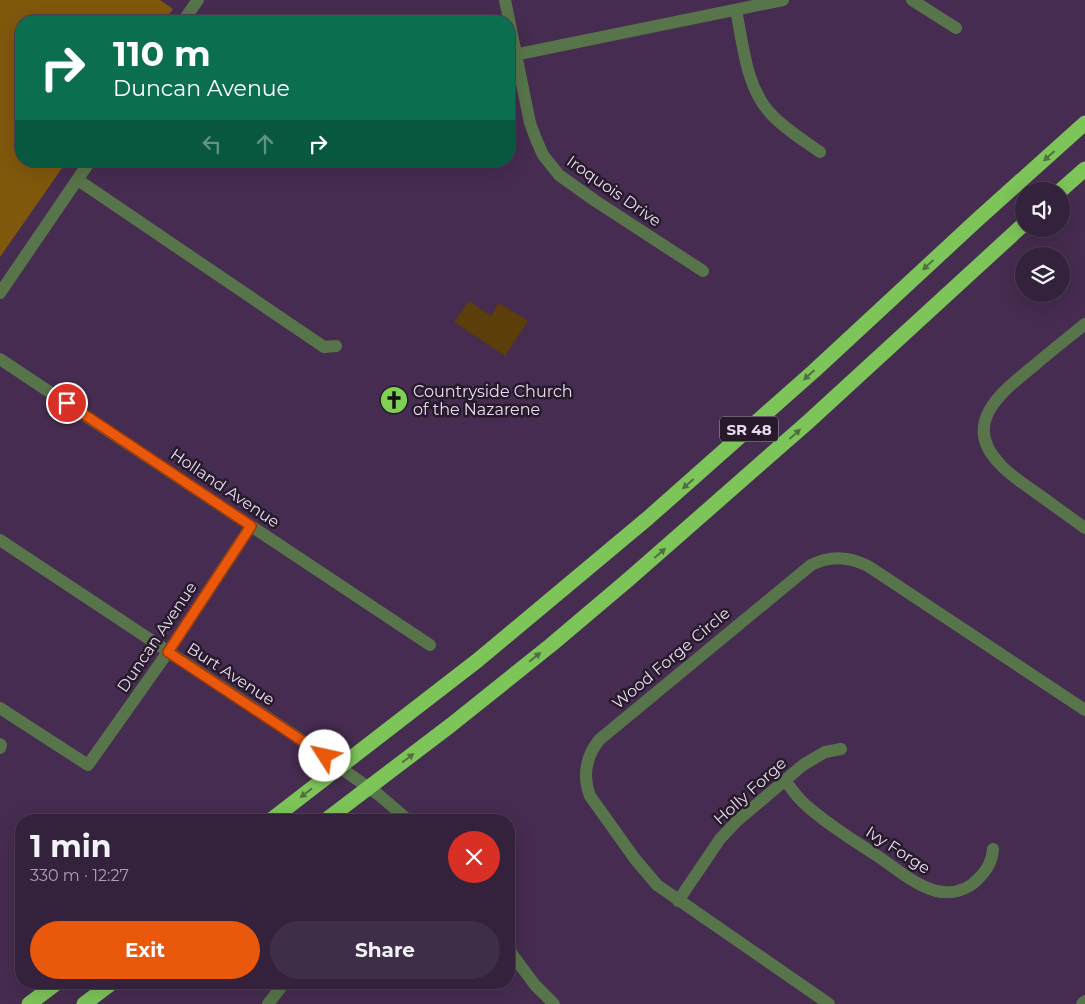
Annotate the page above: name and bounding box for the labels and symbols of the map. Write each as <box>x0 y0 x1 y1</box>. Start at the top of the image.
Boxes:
one-way arrow <box>1043 150 1055 162</box>
street label: Iroquois Drive <box>563 151 665 231</box>
one-way arrow <box>923 259 935 271</box>
one-way arrow <box>803 369 815 381</box>
pin <box>46 382 88 424</box>
place label: Countryside Church of the Nazarene <box>413 382 573 419</box>
church icon: Countryside Church of the Nazarene <box>379 385 409 415</box>
road number: SR 48 <box>720 416 778 442</box>
one-way arrow <box>789 429 801 440</box>
street label: Holland Avenue <box>167 445 283 531</box>
one-way arrow <box>681 478 694 489</box>
one-way arrow <box>653 547 666 558</box>
street label: Duncan Avenue <box>113 578 201 696</box>
street label: Wood Forge Circle <box>608 603 734 713</box>
street label: Burt Avenue <box>184 639 278 709</box>
one-way arrow <box>528 652 542 662</box>
position arrow <box>298 729 350 781</box>
one-way arrow <box>401 752 414 763</box>
street label: Holly Forge <box>710 753 790 829</box>
one-way arrow <box>299 788 312 799</box>
street label: Ivy Forge <box>862 822 934 878</box>

